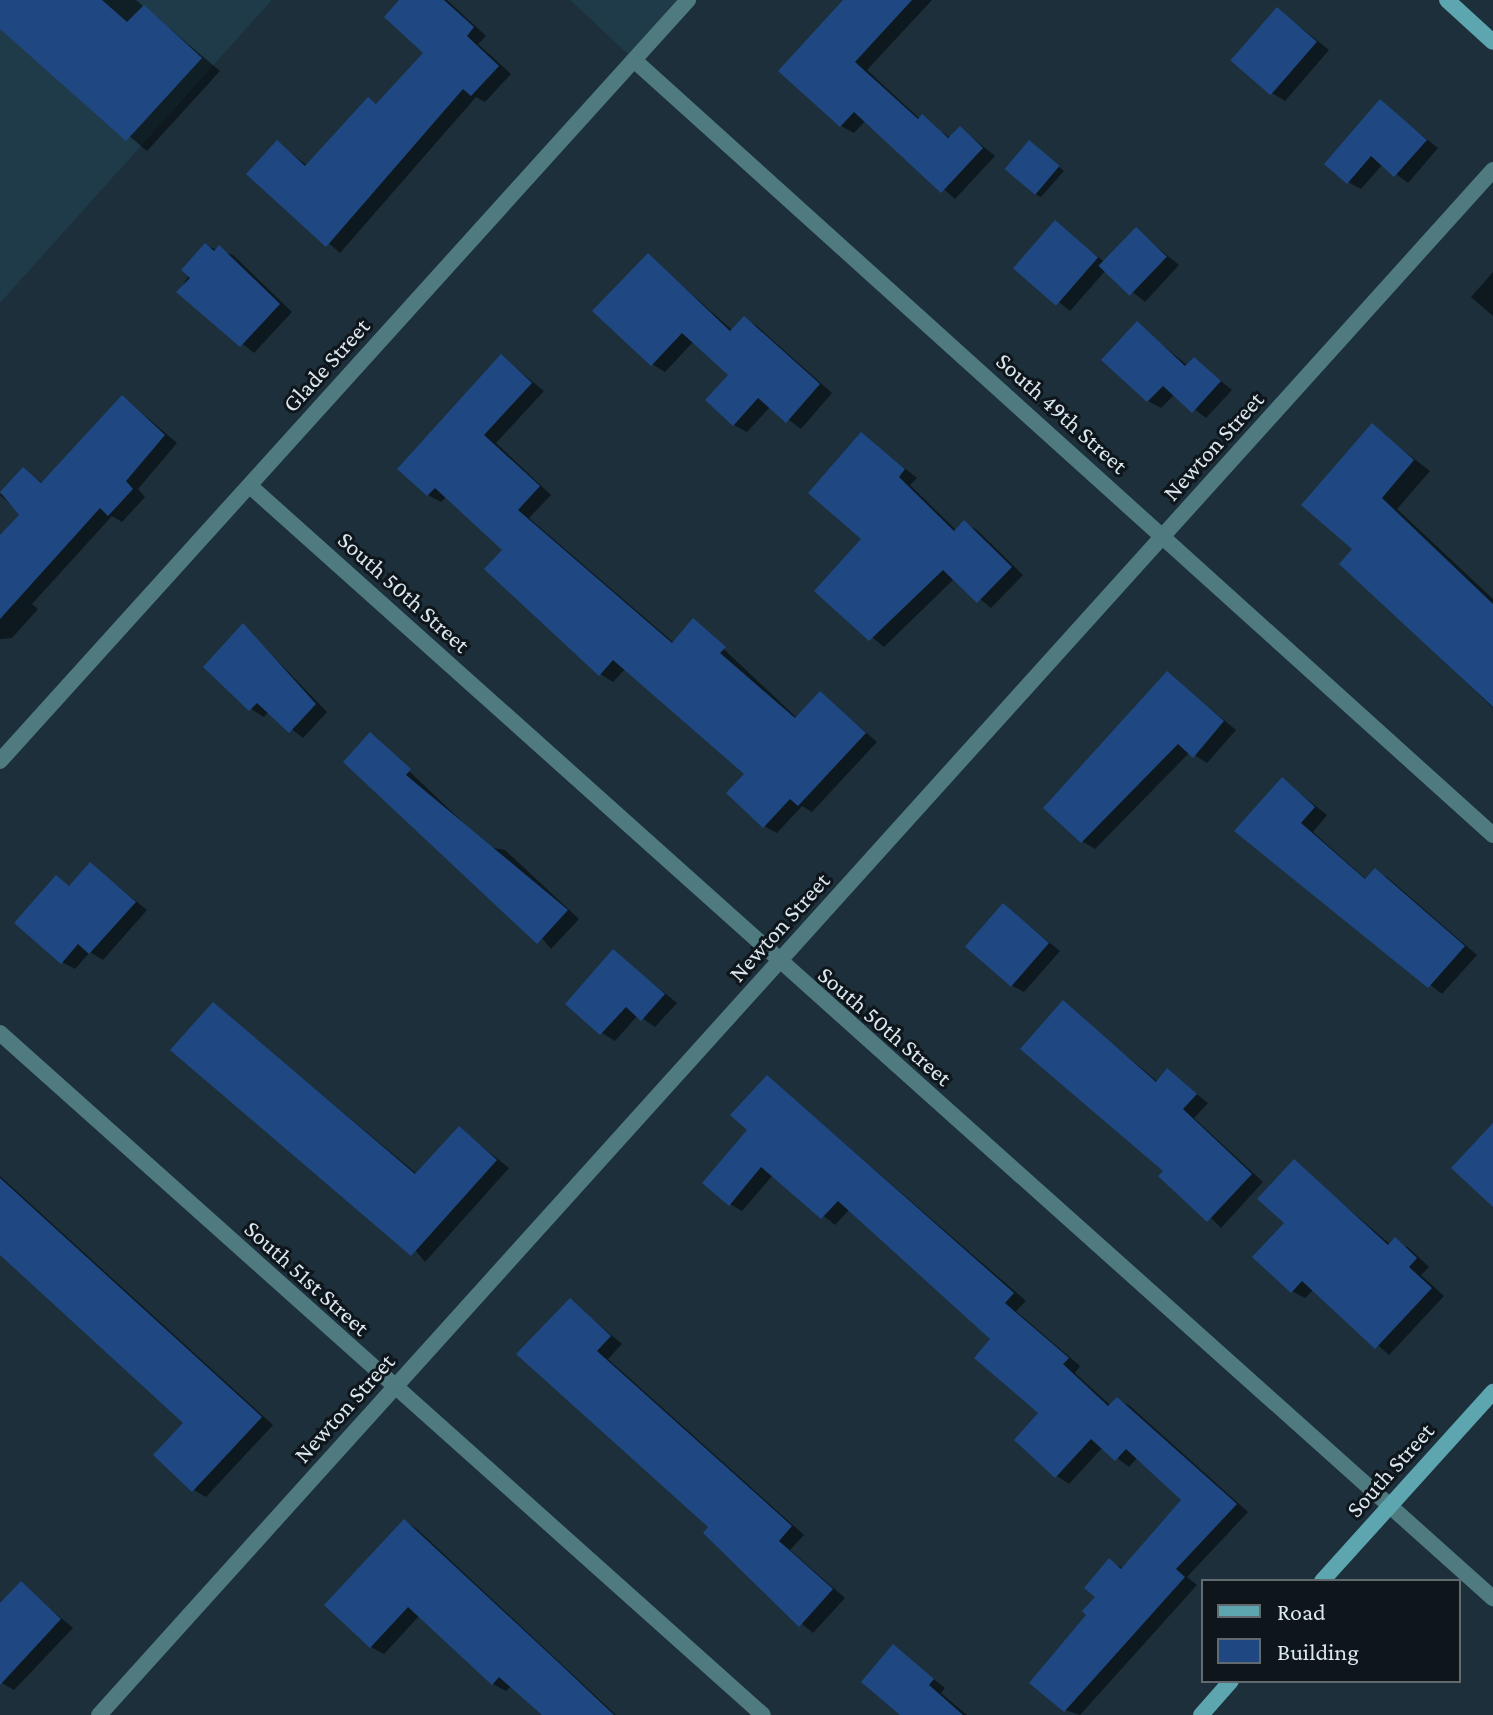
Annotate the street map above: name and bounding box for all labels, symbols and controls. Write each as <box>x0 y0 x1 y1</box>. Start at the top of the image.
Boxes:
street label: Glade Street <box>276 312 376 418</box>
street label: South 49th Street <box>990 346 1134 480</box>
street label: Newton Street <box>1156 385 1270 507</box>
street label: South 50th Street <box>332 525 476 659</box>
street label: Newton Street <box>722 866 836 988</box>
street label: South 50th Street <box>812 960 958 1092</box>
street label: South 51st Street <box>238 1214 376 1342</box>
street label: Newton Street <box>287 1347 401 1469</box>
street label: South Street <box>1340 1417 1440 1523</box>
legend <box>1201 1579 1461 1683</box>
text: Road <box>1277 1598 1326 1625</box>
text: Building <box>1277 1638 1359 1665</box>

